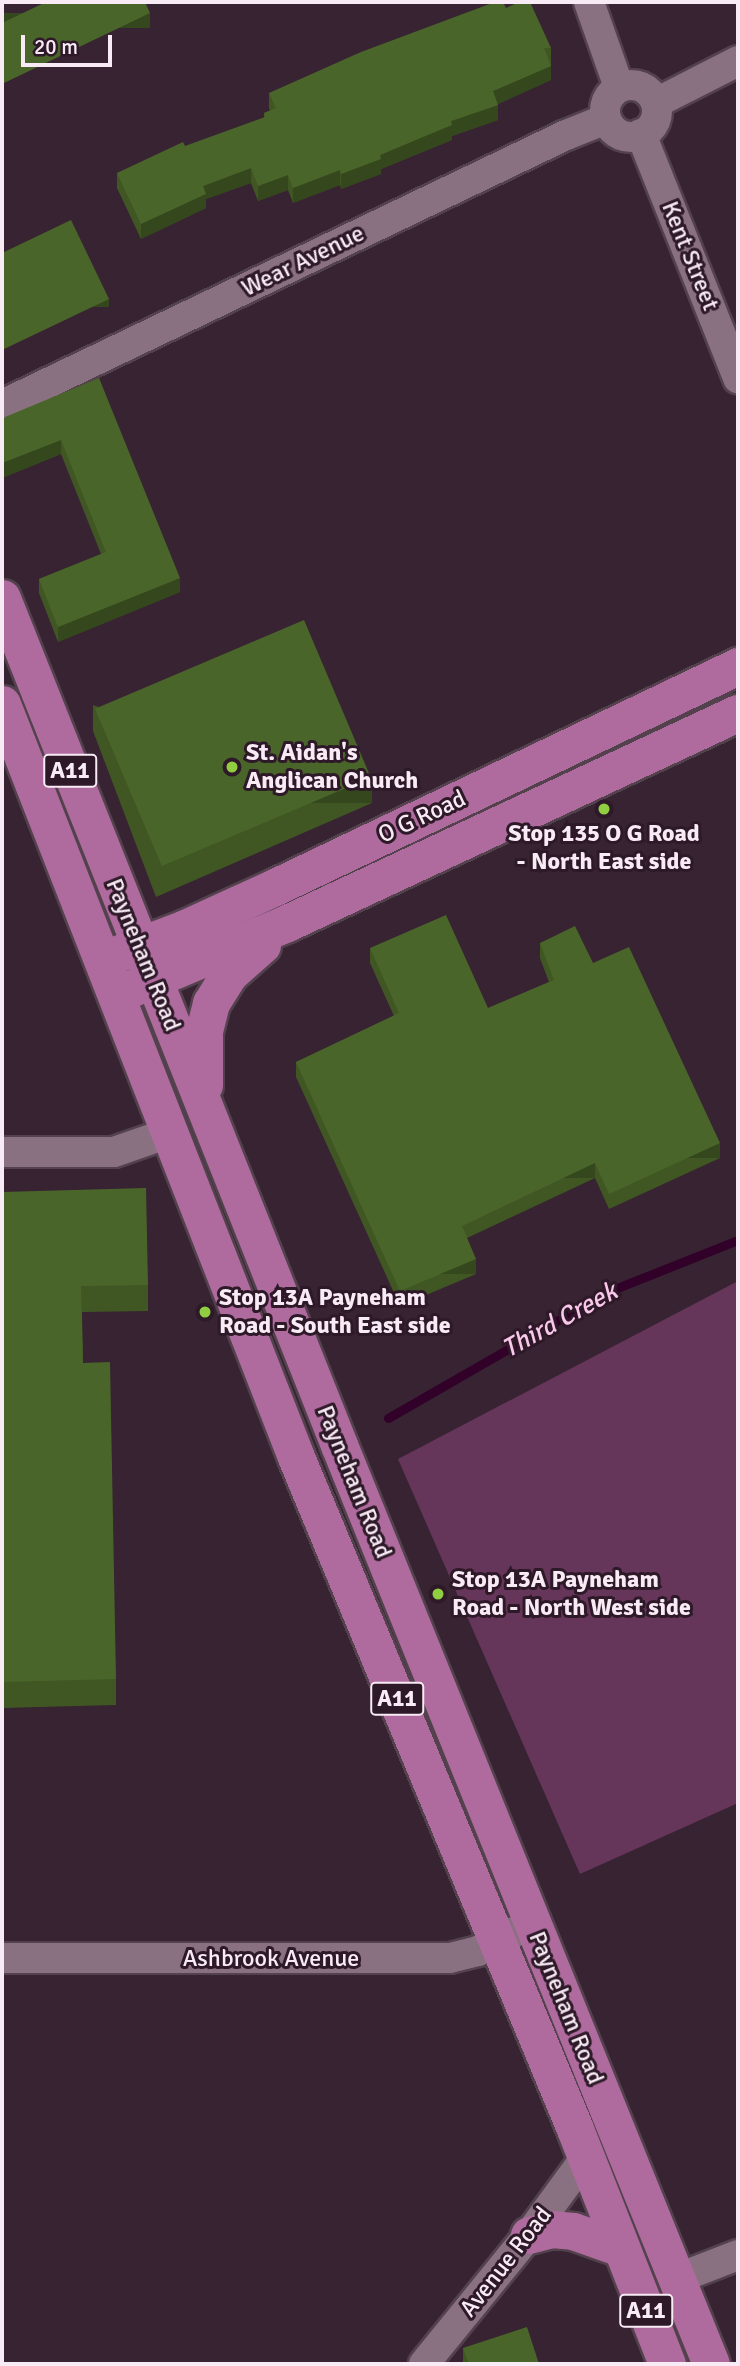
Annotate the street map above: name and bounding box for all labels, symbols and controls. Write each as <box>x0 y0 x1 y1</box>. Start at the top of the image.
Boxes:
scale bar <box>24 21 116 65</box>
text: 20 m <box>34 34 78 60</box>
street label: Kent Street <box>655 197 725 315</box>
street label: Wear Avenue <box>237 219 369 303</box>
place label: St. Aidan's Anglican Church <box>246 739 418 795</box>
road number: A11 <box>42 751 98 790</box>
marker: St. Aidan's Anglican Church <box>224 759 240 775</box>
street label: O G Road <box>374 784 470 850</box>
marker: Stop 135 O G Road - North East side <box>596 801 612 817</box>
place label: Stop 135 O G Road - North East side <box>508 820 700 876</box>
street label: Payneham Road <box>99 874 187 1036</box>
water label: Third Creek <box>497 1277 623 1365</box>
place label: Stop 13A Payneham Road - South East side <box>219 1284 451 1340</box>
marker: Stop 13A Payneham Road - South East side <box>197 1304 213 1320</box>
street label: Payneham Road <box>310 1401 398 1563</box>
place label: Stop 13A Payneham Road - North West side <box>452 1566 691 1622</box>
marker: Stop 13A Payneham Road - North West side <box>430 1586 446 1602</box>
road number: A11 <box>369 1680 425 1718</box>
street label: Payneham Road <box>522 1927 610 2089</box>
street label: Ashbrook Avenue <box>183 1945 359 1973</box>
street label: Avenue Road <box>454 2201 558 2323</box>
road number: A11 <box>618 2292 674 2330</box>

